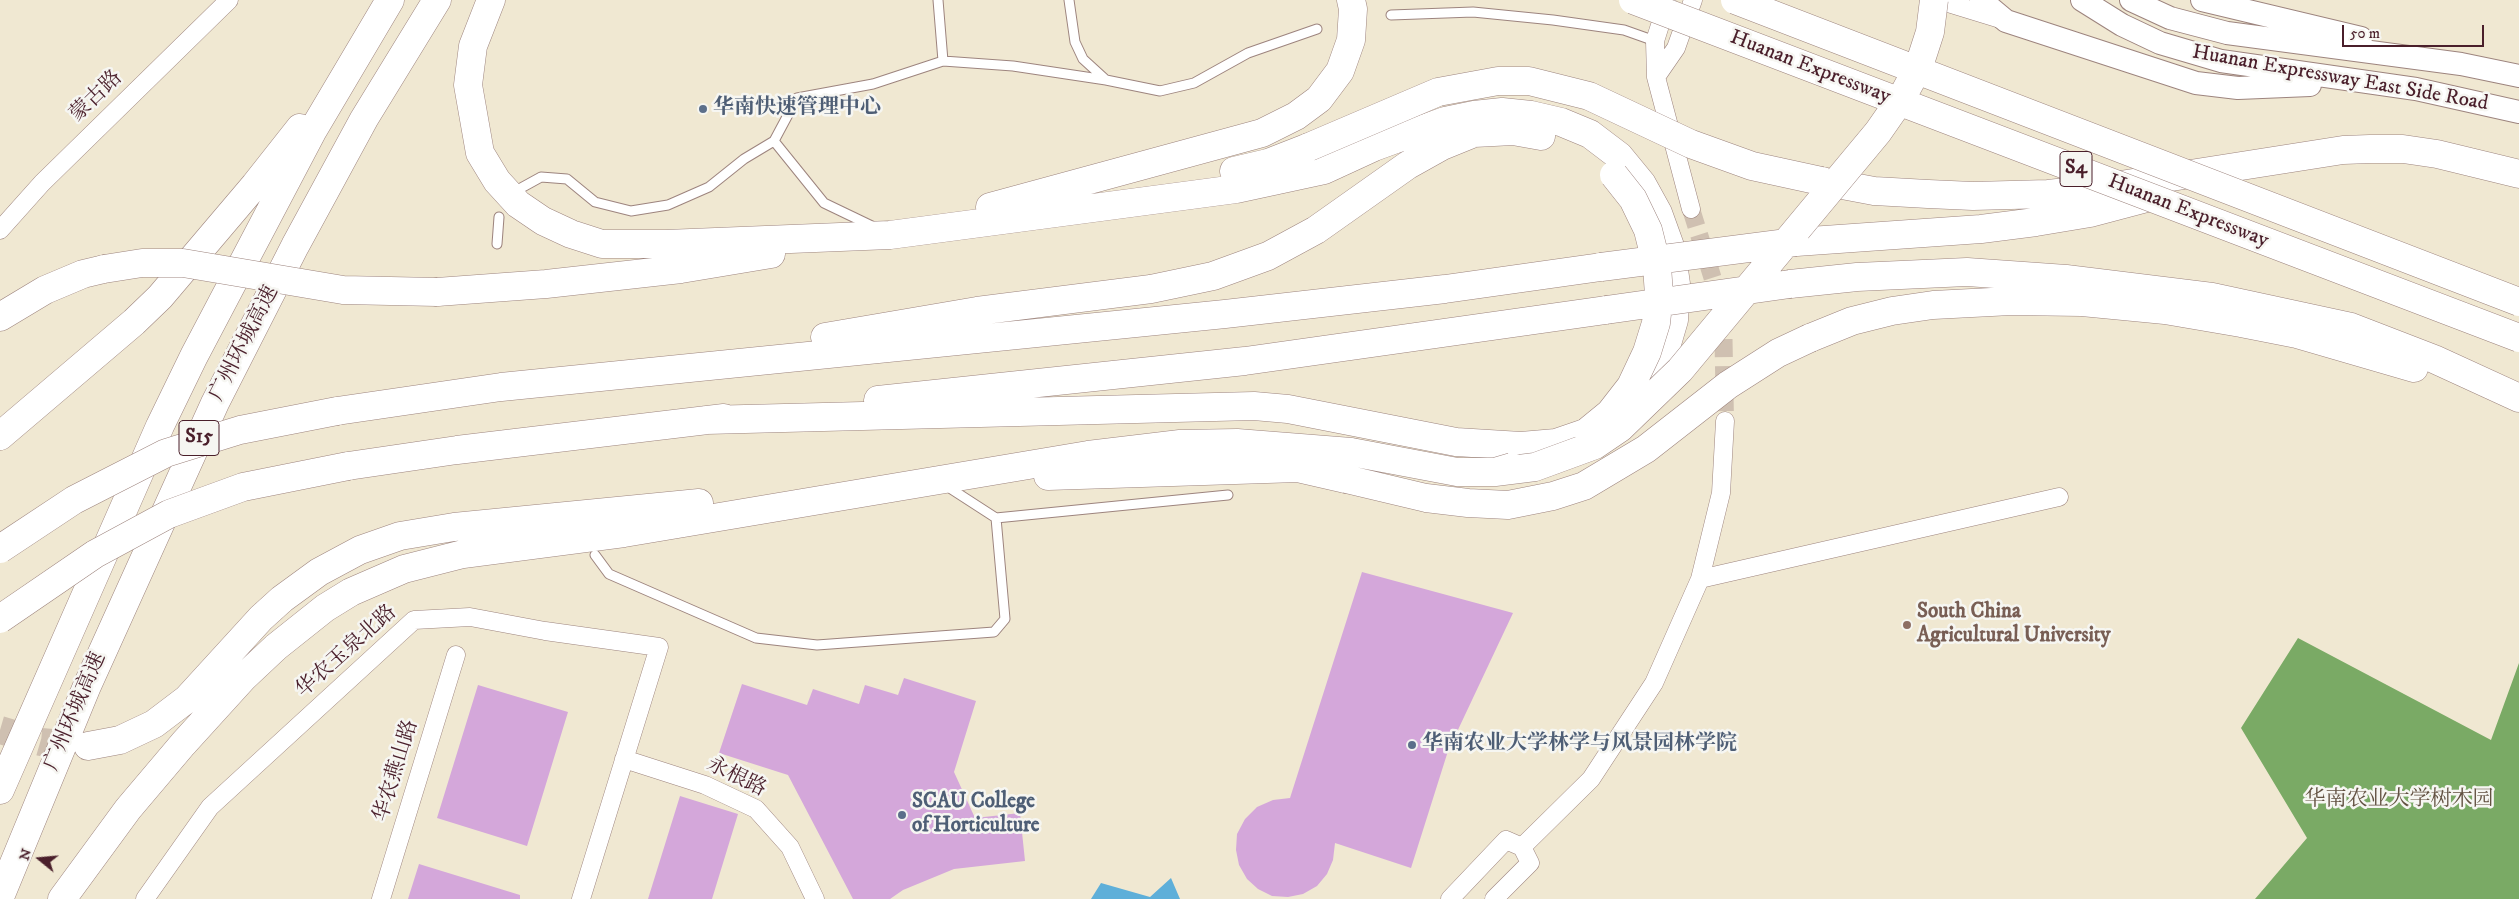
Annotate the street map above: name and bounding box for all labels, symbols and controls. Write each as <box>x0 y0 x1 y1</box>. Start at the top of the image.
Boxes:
scale bar <box>2344 15 2486 47</box>
text: 50 m <box>2350 24 2380 43</box>
street label: Huanan Expressway <box>1726 26 1894 110</box>
street label: Huanan Expressway East Side Road <box>2190 41 2490 117</box>
street label: 蒙古路 <box>66 66 128 128</box>
place label: 华南快速管理中心 <box>713 96 881 122</box>
marker: 华南快速管理中心 <box>697 103 709 115</box>
road number: S4 <box>2060 152 2092 186</box>
street label: Huanan Expressway <box>2104 170 2272 254</box>
street label: 广州环城高速 <box>205 282 285 406</box>
road number: S15 <box>179 420 219 456</box>
street label: 华农玉泉北路 <box>292 600 402 704</box>
place label: South China Agricultural University <box>1917 600 2111 650</box>
marker: South China Agricultural University <box>1901 619 1913 631</box>
street label: 广州环城高速 <box>40 649 112 775</box>
street label: 华农燕山路 <box>370 717 424 825</box>
place label: 华南农业大学林学与风景园林学院 <box>1422 732 1737 758</box>
marker: 华南农业大学林学与风景园林学院 <box>1406 739 1418 751</box>
street label: 永根路 <box>702 753 770 803</box>
park label: 华南农业大学树木园 <box>2305 788 2493 814</box>
place label: SCAU College of Horticulture <box>912 790 1040 840</box>
marker: SCAU College of Horticulture <box>896 809 908 821</box>
north arrow <box>15 834 65 884</box>
text: N <box>15 846 36 863</box>

